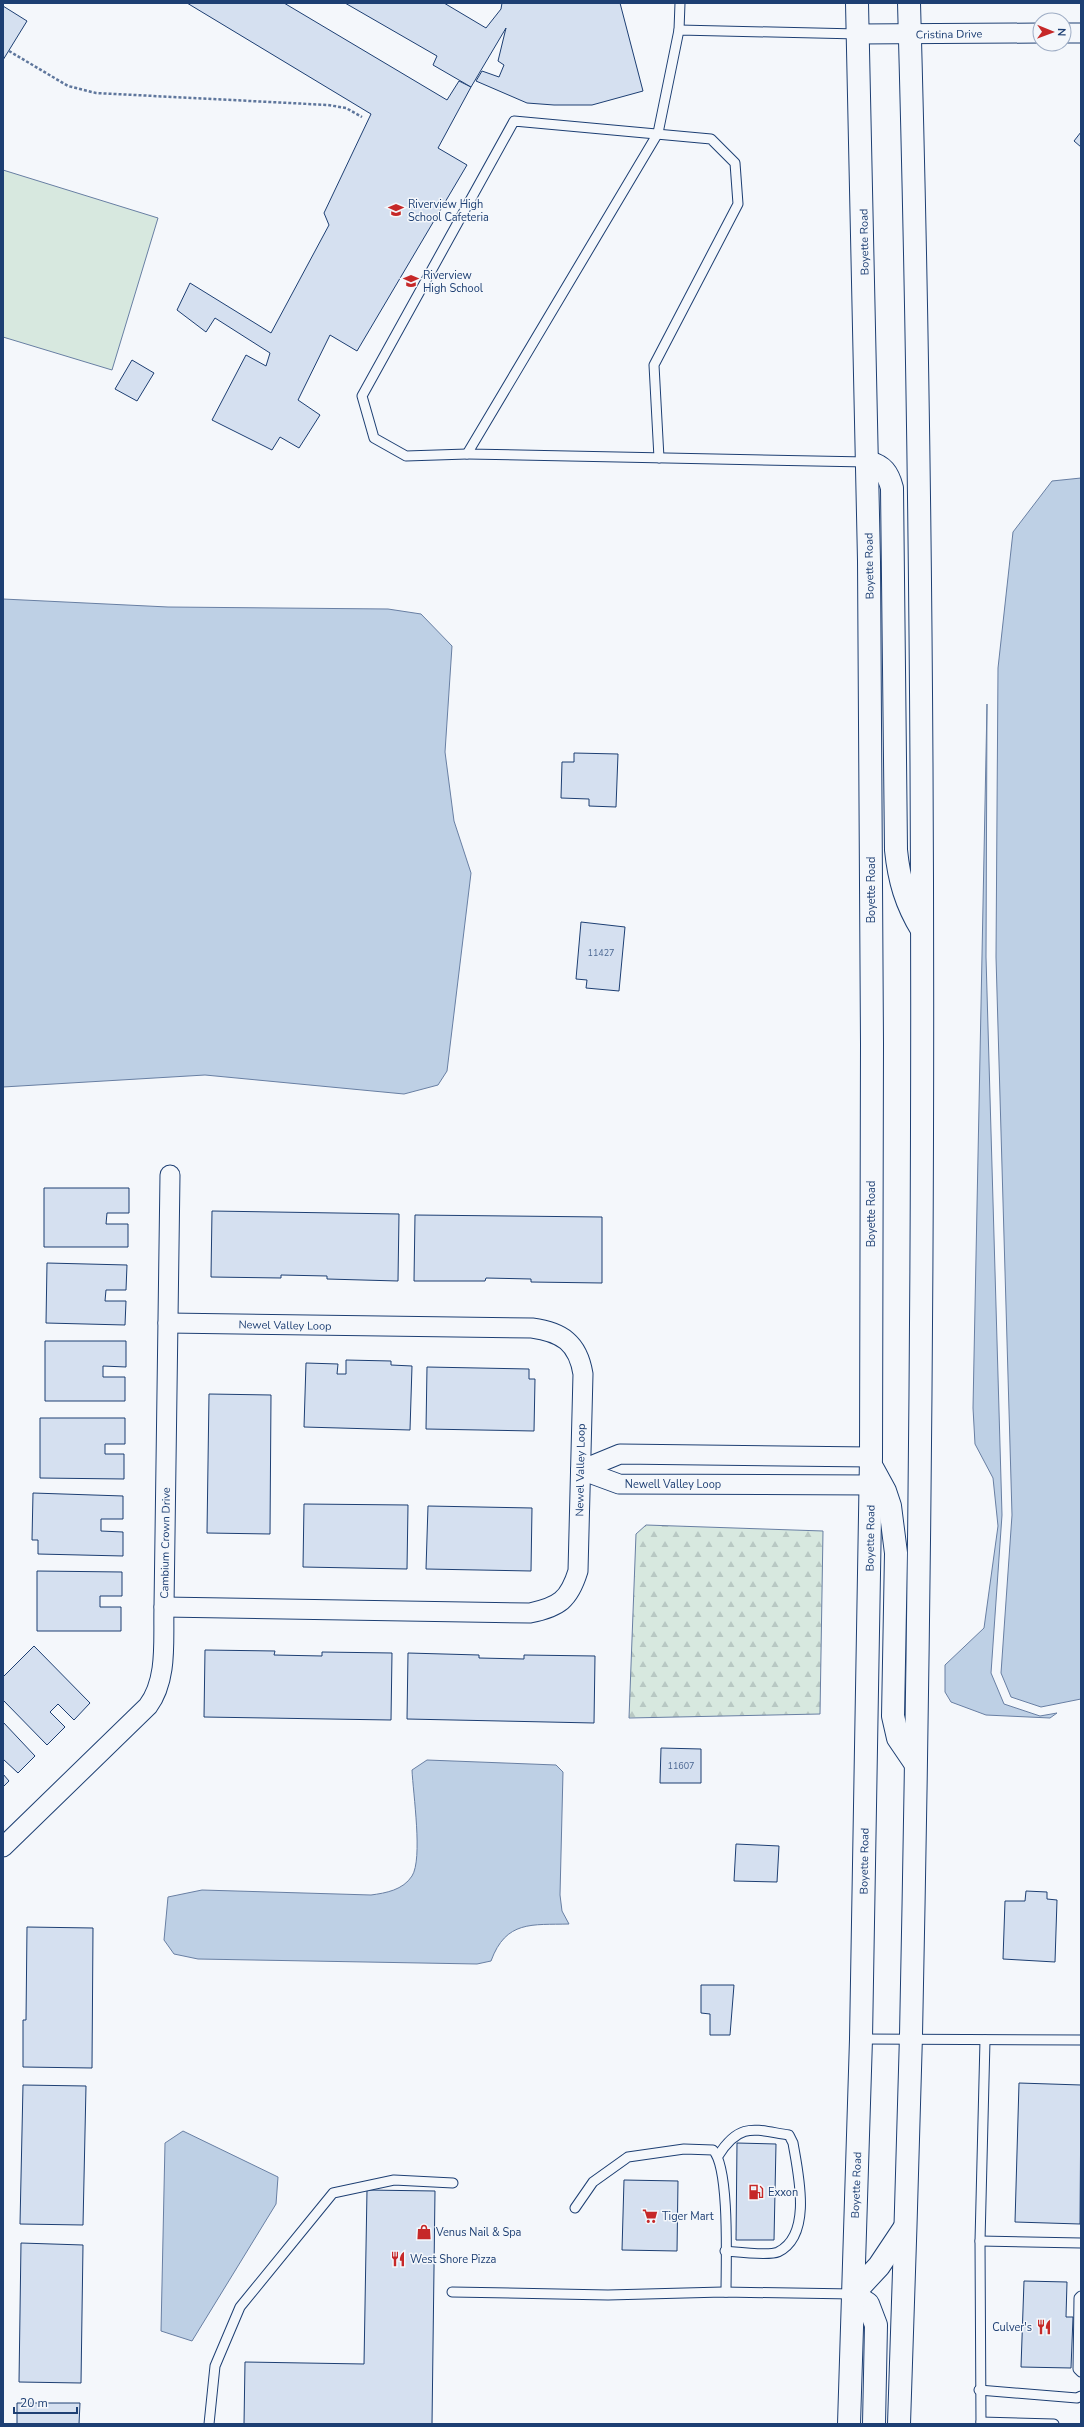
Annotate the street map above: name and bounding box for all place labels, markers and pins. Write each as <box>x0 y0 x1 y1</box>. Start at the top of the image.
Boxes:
place label: Riverview High School Cafeteria <box>408 197 489 225</box>
school or university icon: Riverview High School Cafeteria <box>387 201 405 219</box>
place label: Riverview High School <box>423 268 484 296</box>
school or university icon: Riverview High School <box>402 272 420 290</box>
fuel station icon: Exxon <box>747 2183 765 2201</box>
place label: Exxon <box>768 2185 798 2200</box>
supermarket icon: Tiger Mart <box>641 2207 659 2225</box>
place label: Tiger Mart <box>662 2209 714 2224</box>
shop icon: Venus Nail & Spa <box>415 2223 433 2241</box>
place label: Venus Nail & Spa <box>435 2225 522 2240</box>
restaurant icon: West Shore Pizza <box>389 2250 407 2268</box>
place label: West Shore Pizza <box>410 2252 497 2267</box>
restaurant icon: Culver's <box>1035 2318 1053 2336</box>
place label: Culver's <box>992 2320 1032 2335</box>

